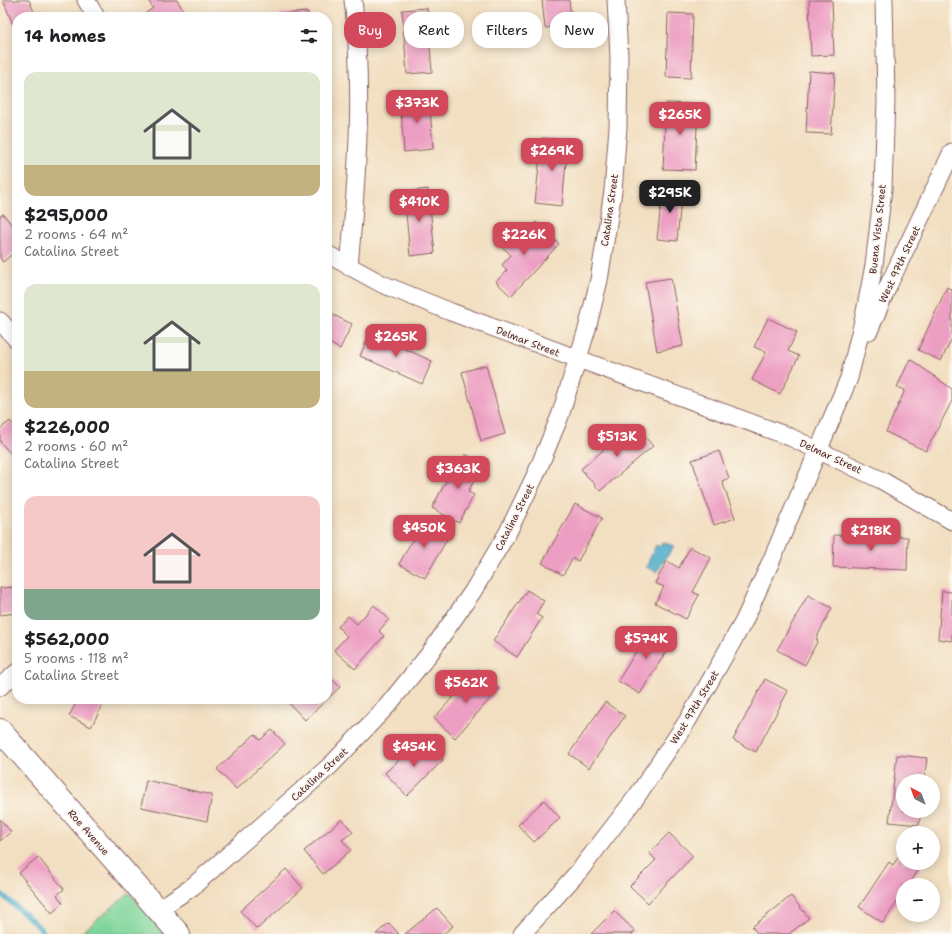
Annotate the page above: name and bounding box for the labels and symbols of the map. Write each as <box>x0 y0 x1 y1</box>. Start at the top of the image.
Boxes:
pin: $373K <box>389 90 445 124</box>
pin: $265K <box>652 102 708 136</box>
pin: $269K <box>524 138 580 172</box>
street label: Catalina Street <box>598 173 621 247</box>
pin: $295K <box>642 180 698 214</box>
street label: Buena Vista Street <box>866 184 889 275</box>
pin: $410K <box>391 189 447 223</box>
pin: $226K <box>496 222 552 256</box>
street label: West 97th Street <box>876 223 923 305</box>
street label: Delmar Street <box>494 323 562 360</box>
pin: $265K <box>368 324 424 358</box>
pin: $513K <box>589 424 645 458</box>
street label: Delmar Street <box>798 436 864 477</box>
pin: $363K <box>430 456 486 490</box>
street label: Catalina Street <box>492 482 537 553</box>
pin: $450K <box>396 515 452 549</box>
pin: $218K <box>843 518 899 552</box>
pin: $574K <box>618 626 674 660</box>
street label: West 97th Street <box>667 668 722 747</box>
pin: $562K <box>438 670 494 704</box>
pin: $454K <box>386 734 442 768</box>
street label: Catalina Street <box>288 745 351 804</box>
north arrow <box>896 774 940 818</box>
street label: Roe Avenue <box>65 807 112 858</box>

